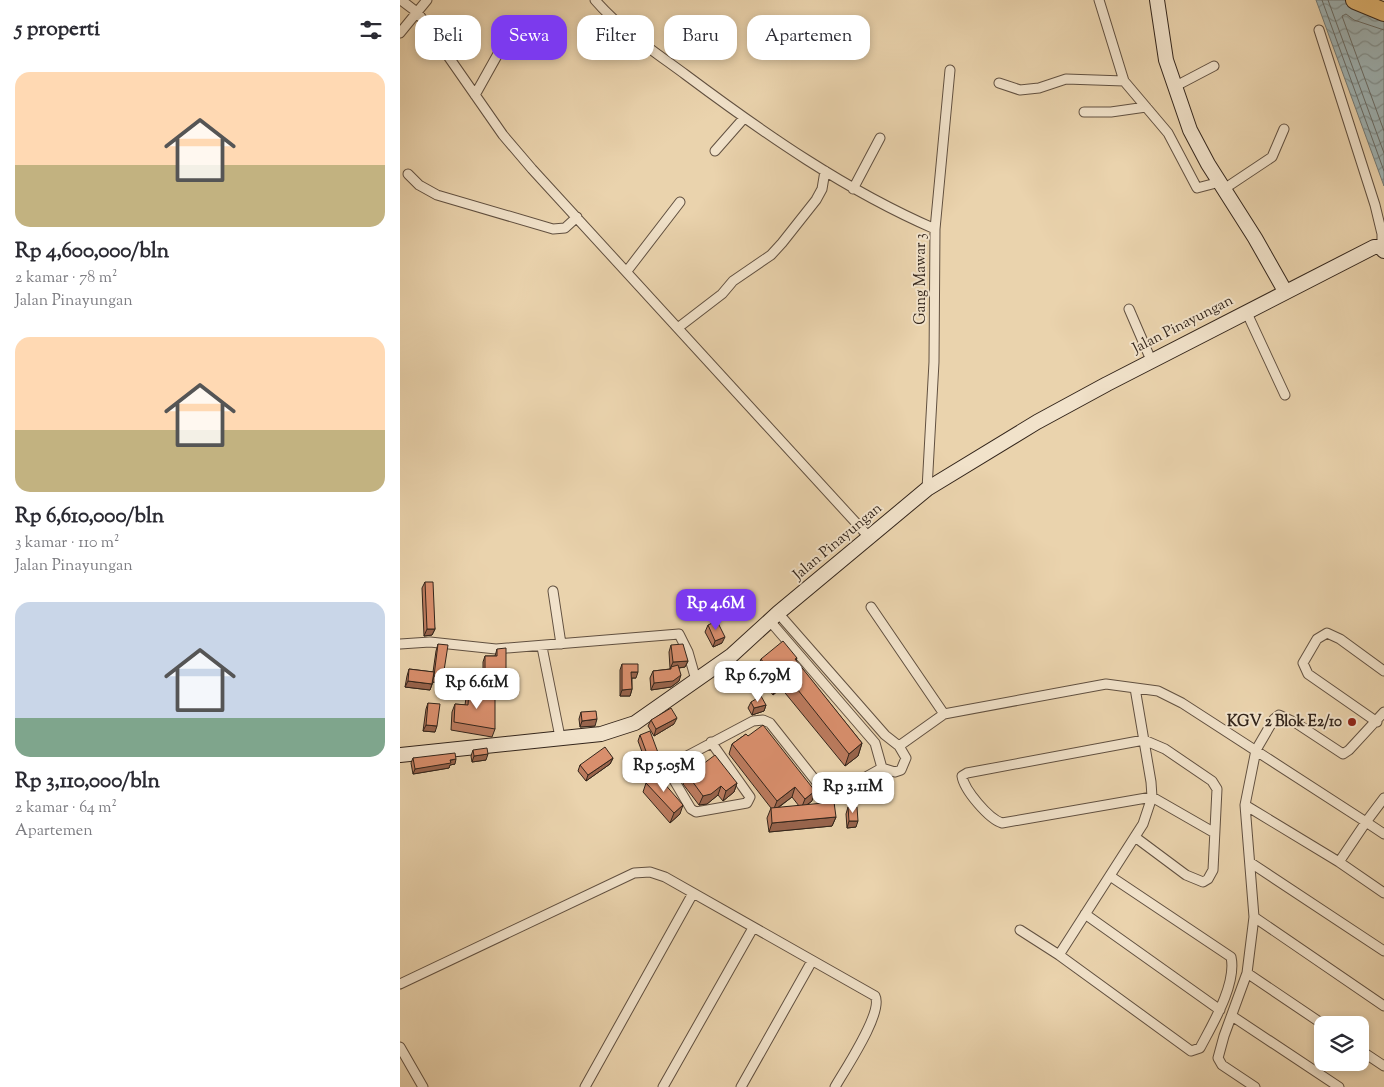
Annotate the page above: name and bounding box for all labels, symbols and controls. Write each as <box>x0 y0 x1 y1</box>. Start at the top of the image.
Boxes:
text: 5 properti <box>15 15 100 45</box>
chip: Beli <box>415 15 481 60</box>
chip: Sewa <box>491 15 567 60</box>
chip: Filter <box>577 15 654 60</box>
chip: Baru <box>664 15 737 60</box>
chip: Apartemen <box>747 15 870 60</box>
icon: filters <box>357 16 385 44</box>
icon: home <box>155 105 245 195</box>
street label: Gang Mawar 3 <box>911 233 932 325</box>
text: Rp 4,600,000/bln <box>15 237 169 267</box>
text: 2 kamar · 78 m² <box>15 267 117 290</box>
text: Jalan Pinayungan <box>15 290 133 313</box>
street label: Jalan Pinayungan <box>1128 291 1237 360</box>
icon: home <box>155 370 245 460</box>
street label: Jalan Pinayungan <box>788 498 887 586</box>
text: Rp 6,610,000/bln <box>15 502 164 532</box>
text: 3 kamar · 110 m² <box>15 532 119 555</box>
text: Jalan Pinayungan <box>15 555 133 578</box>
pin: Rp 4.6M <box>670 588 762 631</box>
text: Rp 4.6M <box>687 593 745 616</box>
icon: home <box>155 635 245 725</box>
pin: Rp 6.79M <box>706 660 810 703</box>
text: Rp 6.79M <box>725 665 791 688</box>
pin: Rp 6.61M <box>425 668 529 710</box>
text: Rp 6.61M <box>446 672 508 695</box>
place label: KGV 2 Blok E2/10 <box>1227 712 1342 733</box>
marker: KGV 2 Blok E2/10 <box>1346 716 1358 728</box>
pin: Rp 5.05M <box>612 750 716 793</box>
text: Rp 5.05M <box>633 755 695 778</box>
text: Rp 3,110,000/bln <box>15 767 160 797</box>
pin: Rp 3.11M <box>801 772 905 814</box>
text: Rp 3.11M <box>823 776 883 799</box>
text: 2 kamar · 64 m² <box>15 797 117 820</box>
text: Apartemen <box>15 820 93 843</box>
map controls <box>1314 1016 1369 1071</box>
button: layers <box>1314 1016 1369 1071</box>

